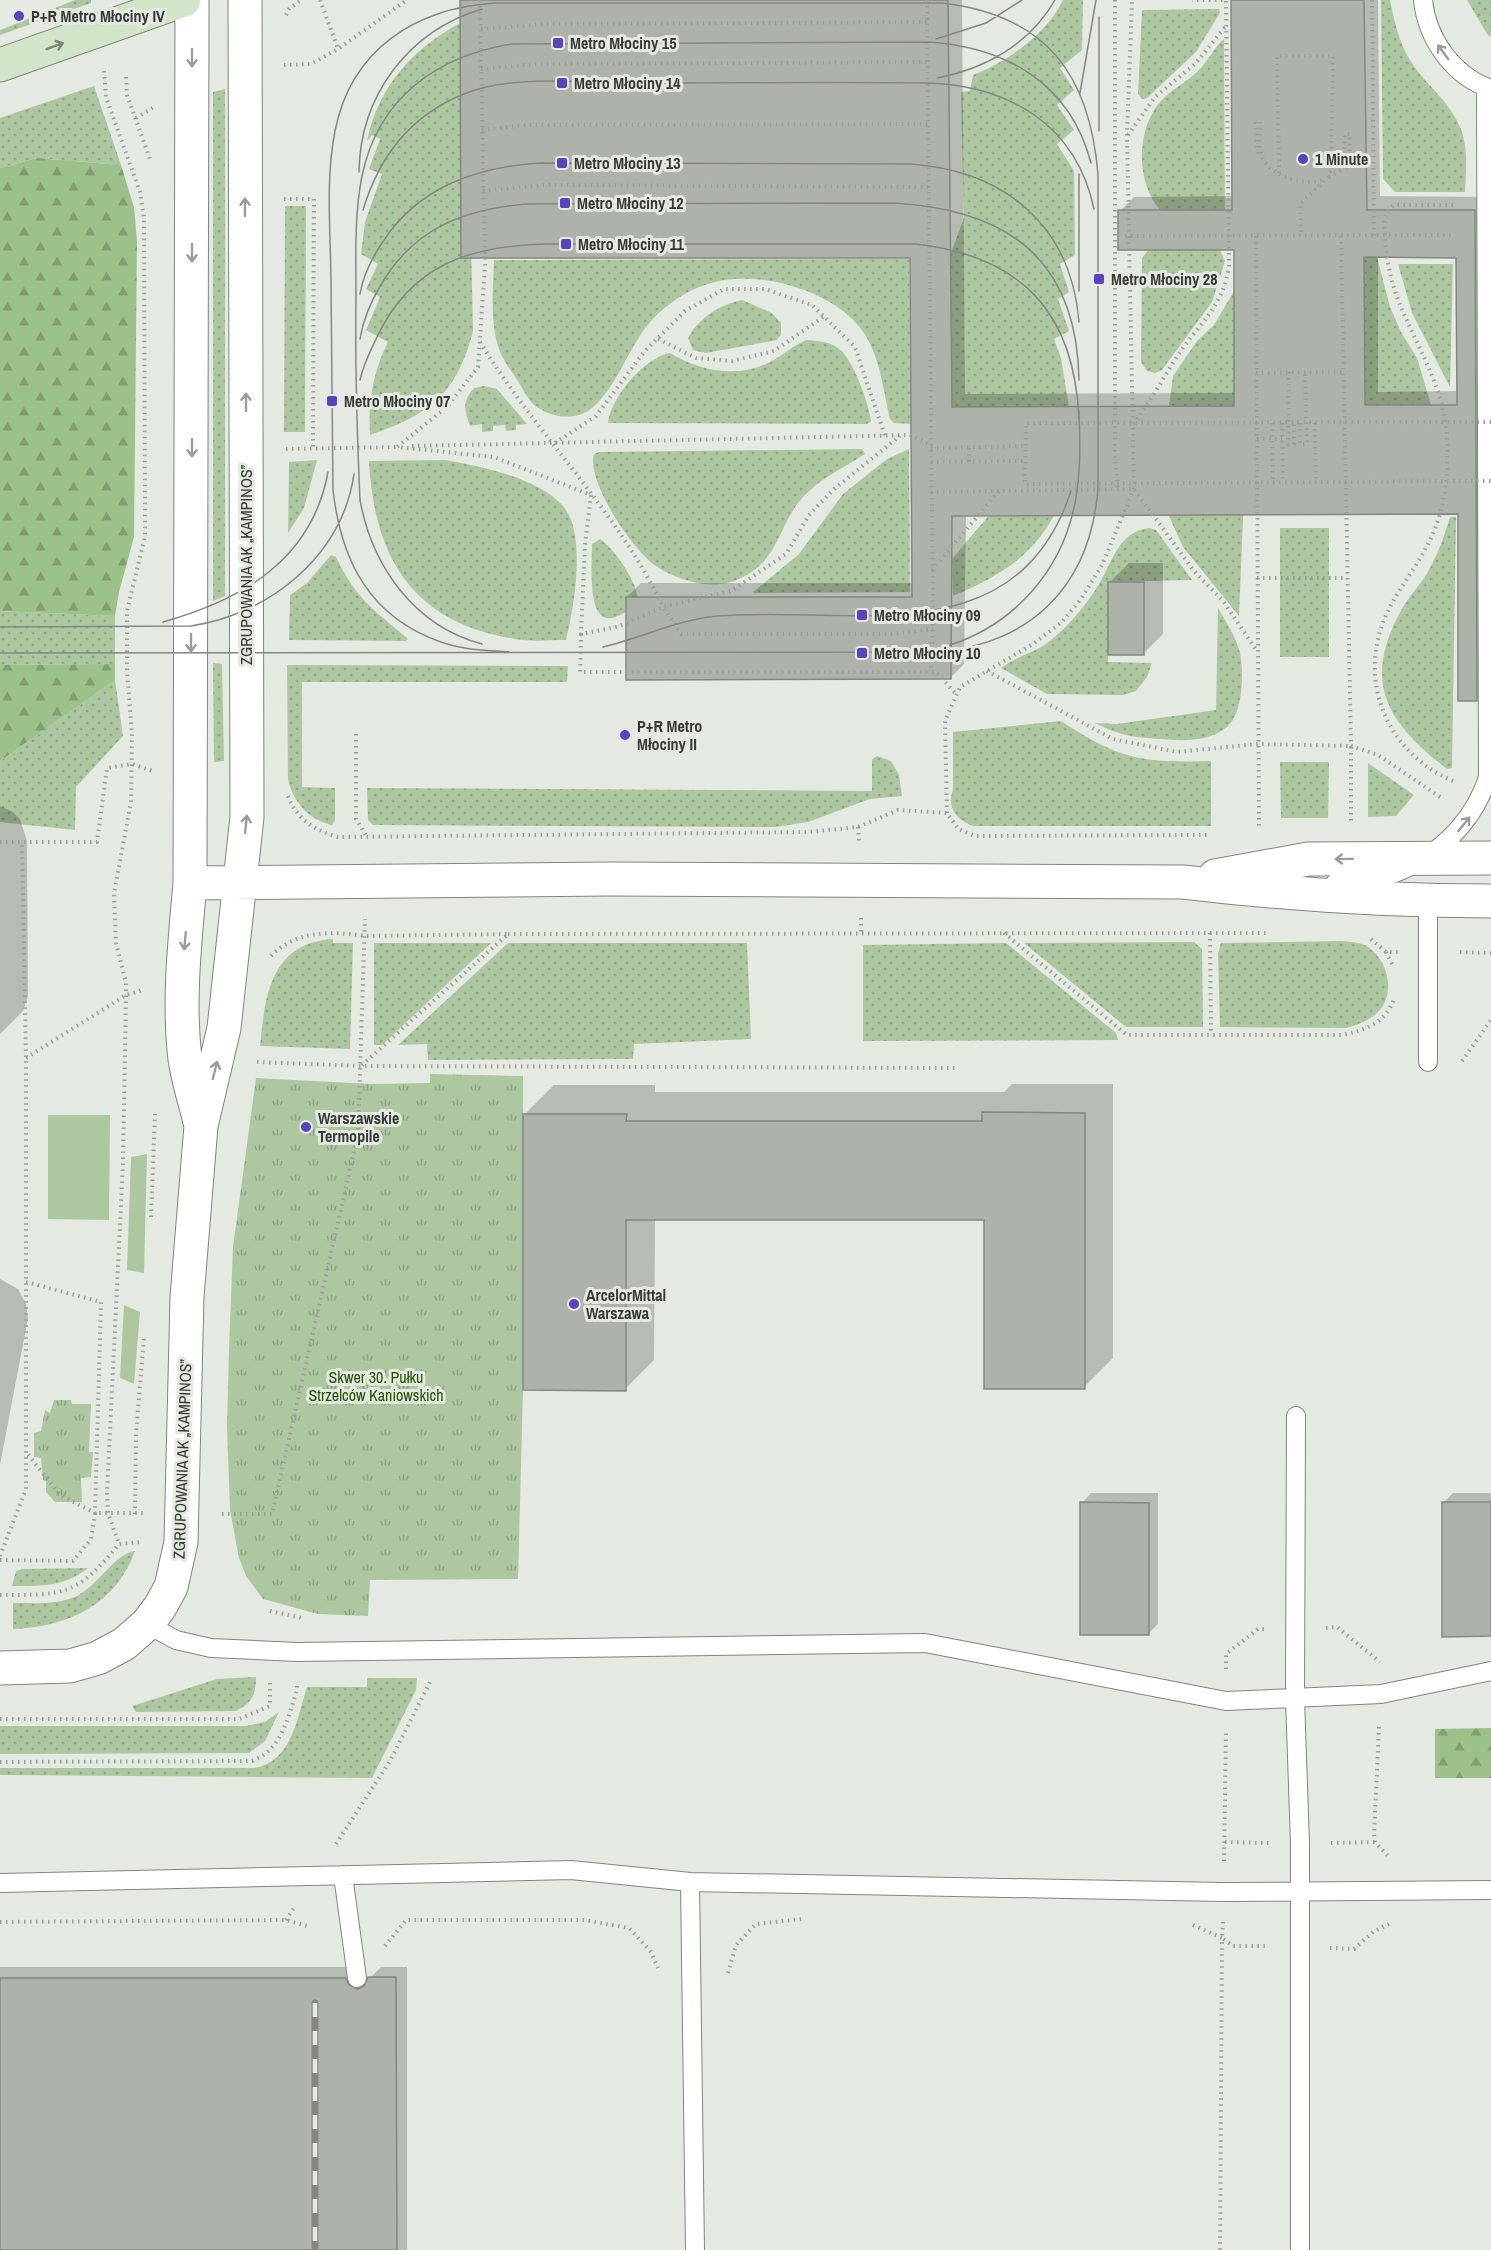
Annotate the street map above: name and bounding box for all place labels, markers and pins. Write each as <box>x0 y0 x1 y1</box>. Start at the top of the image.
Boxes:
place label: P+R Metro Młociny IV <box>31 5 165 27</box>
marker: P+R Metro Młociny IV <box>12 9 26 23</box>
place label: Metro Młociny 15 <box>570 32 676 54</box>
marker: Metro Młociny 15 <box>551 36 565 50</box>
place label: Metro Młociny 14 <box>574 72 681 94</box>
marker: Metro Młociny 14 <box>555 76 569 90</box>
place label: 1 Minute <box>1315 148 1368 170</box>
place label: Metro Młociny 13 <box>574 152 680 174</box>
marker: 1 Minute <box>1296 152 1310 166</box>
marker: Metro Młociny 13 <box>555 156 569 170</box>
place label: Metro Młociny 12 <box>577 192 683 214</box>
marker: Metro Młociny 12 <box>558 196 572 210</box>
place label: Metro Młociny 11 <box>578 233 684 255</box>
marker: Metro Młociny 11 <box>559 237 573 251</box>
place label: Metro Młociny 28 <box>1111 268 1217 290</box>
marker: Metro Młociny 28 <box>1092 272 1106 286</box>
place label: Metro Młociny 07 <box>344 390 450 412</box>
marker: Metro Młociny 07 <box>325 394 339 408</box>
place label: Metro Młociny 09 <box>874 604 980 626</box>
marker: Metro Młociny 09 <box>855 608 869 622</box>
place label: Metro Młociny 10 <box>874 642 980 664</box>
marker: Metro Młociny 10 <box>855 646 869 660</box>
place label: P+R Metro Młociny II <box>637 715 702 755</box>
marker: P+R Metro Młociny II <box>618 728 632 742</box>
place label: Warszawskie Termopile <box>318 1107 399 1147</box>
marker: Warszawskie Termopile <box>299 1120 313 1134</box>
place label: ArcelorMittal Warszawa <box>586 1284 666 1324</box>
marker: ArcelorMittal Warszawa <box>567 1297 581 1311</box>

